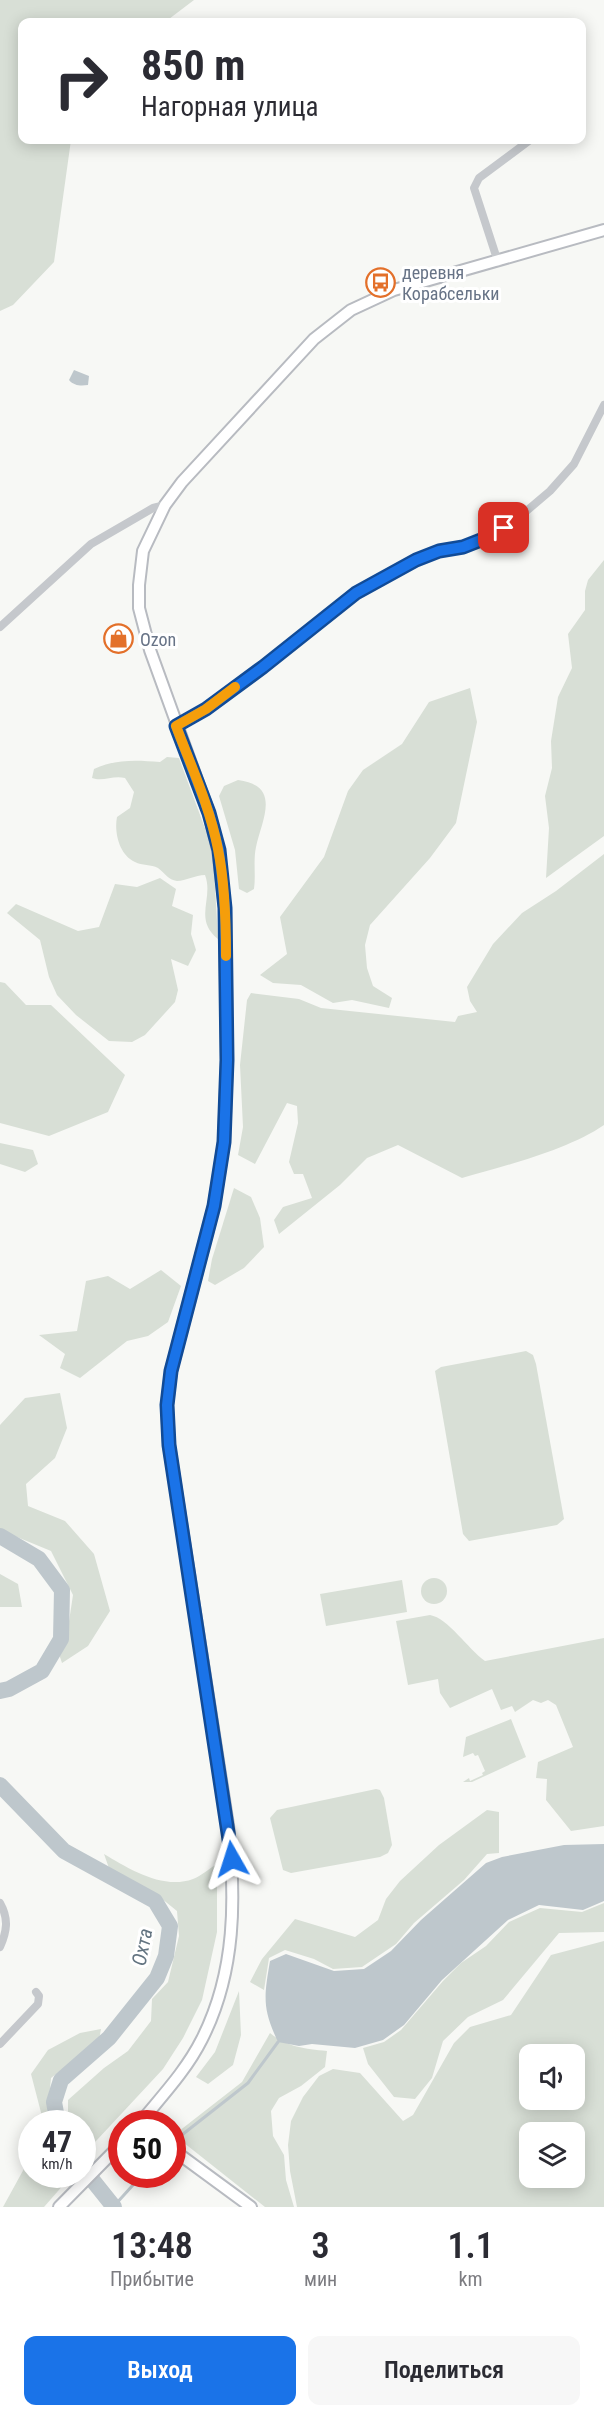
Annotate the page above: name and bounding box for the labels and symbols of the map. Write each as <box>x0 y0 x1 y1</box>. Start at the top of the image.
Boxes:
place label: деревня Корабсельки <box>402 262 499 304</box>
bus stop icon: деревня Корабсельки <box>365 266 397 298</box>
pin <box>478 502 529 553</box>
shop icon: Ozon <box>103 623 135 655</box>
place label: Ozon <box>140 629 176 650</box>
position arrow <box>200 1827 264 1891</box>
water label: Охта <box>127 1926 157 1968</box>
speed limit sign: 50 <box>108 2110 186 2188</box>

